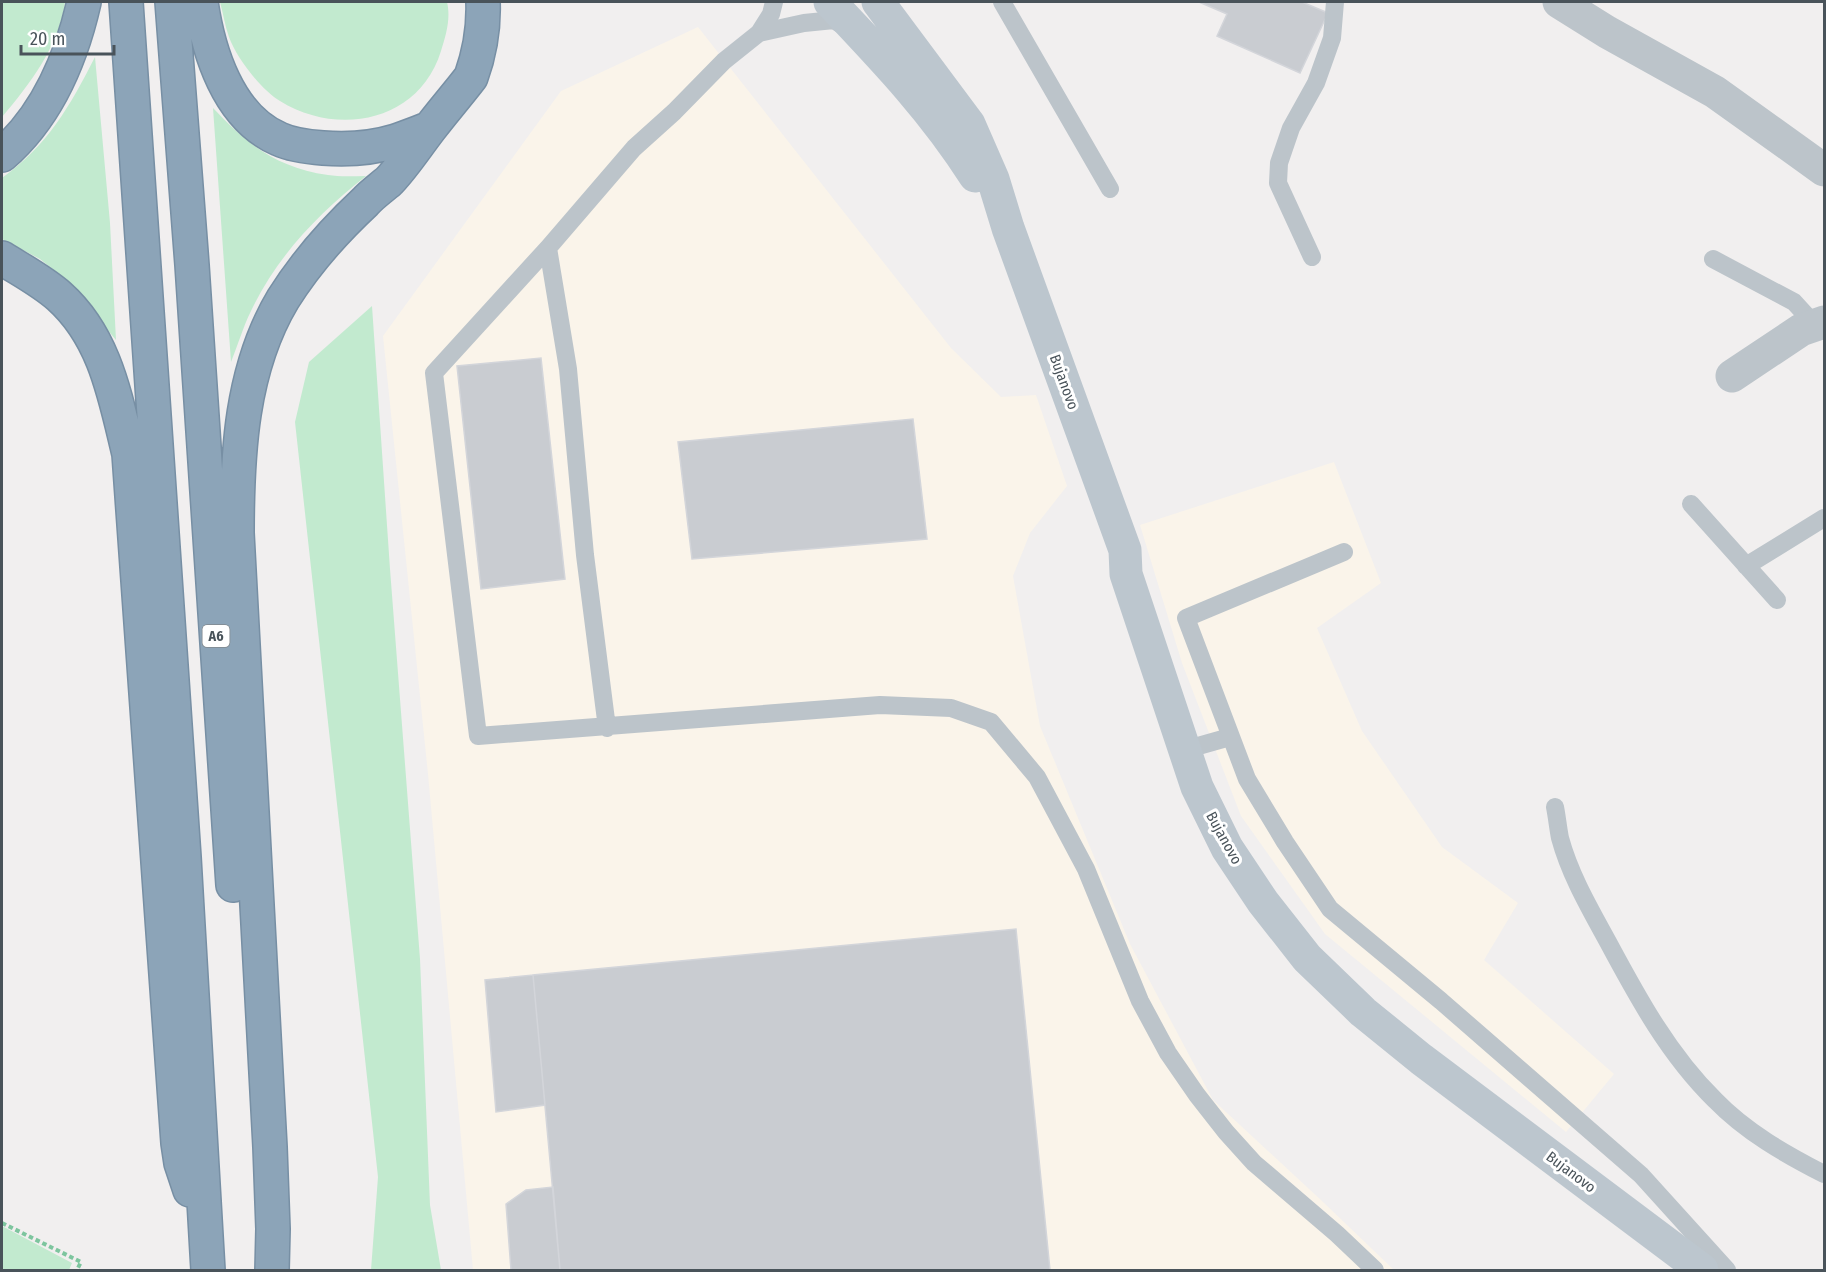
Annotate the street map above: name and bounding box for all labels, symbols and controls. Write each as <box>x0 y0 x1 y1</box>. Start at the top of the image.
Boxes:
scale bar <box>21 18 114 56</box>
text: 20 m <box>30 28 65 50</box>
street label: Bujanovo <box>1046 352 1082 412</box>
road number: A6 <box>202 625 230 647</box>
street label: Bujanovo <box>1202 809 1246 868</box>
street label: Bujanovo <box>1543 1148 1599 1197</box>

